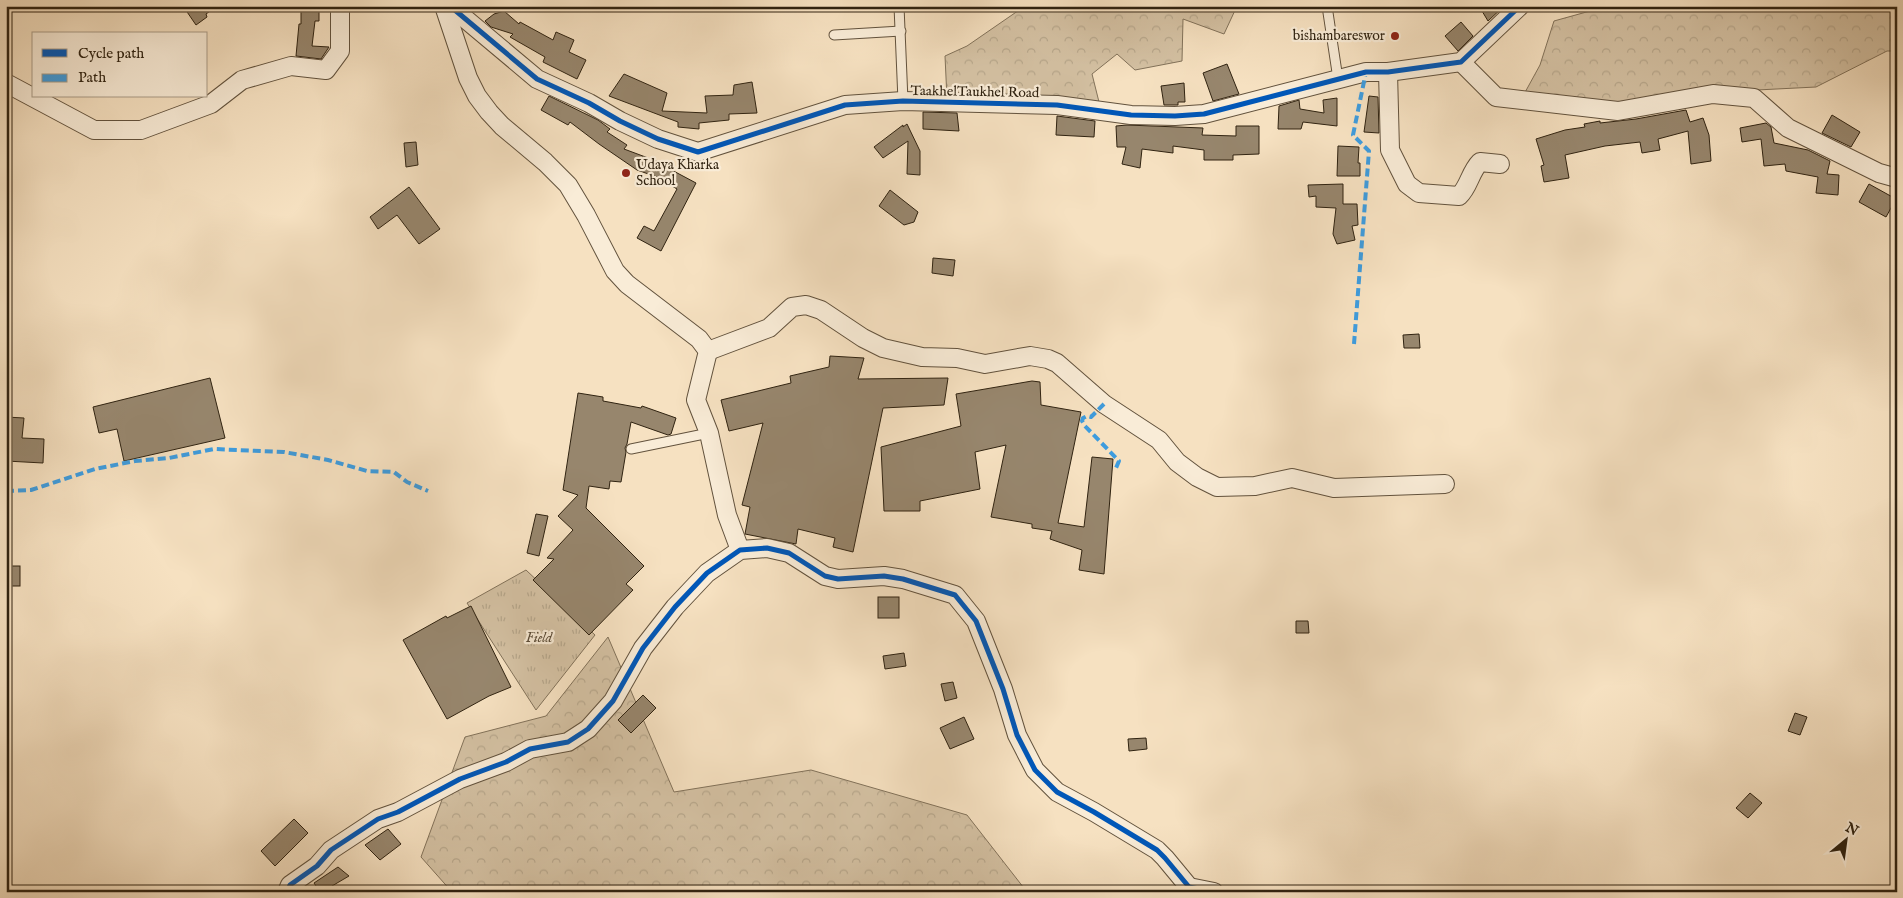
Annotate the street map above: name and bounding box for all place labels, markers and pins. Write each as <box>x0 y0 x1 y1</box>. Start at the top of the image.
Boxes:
place label: bishambareswor <box>1293 27 1385 45</box>
marker: bishambareswor <box>1389 30 1401 42</box>
place label: Udaya Kharka School <box>636 156 720 190</box>
marker: Udaya Kharka School <box>620 167 632 179</box>

